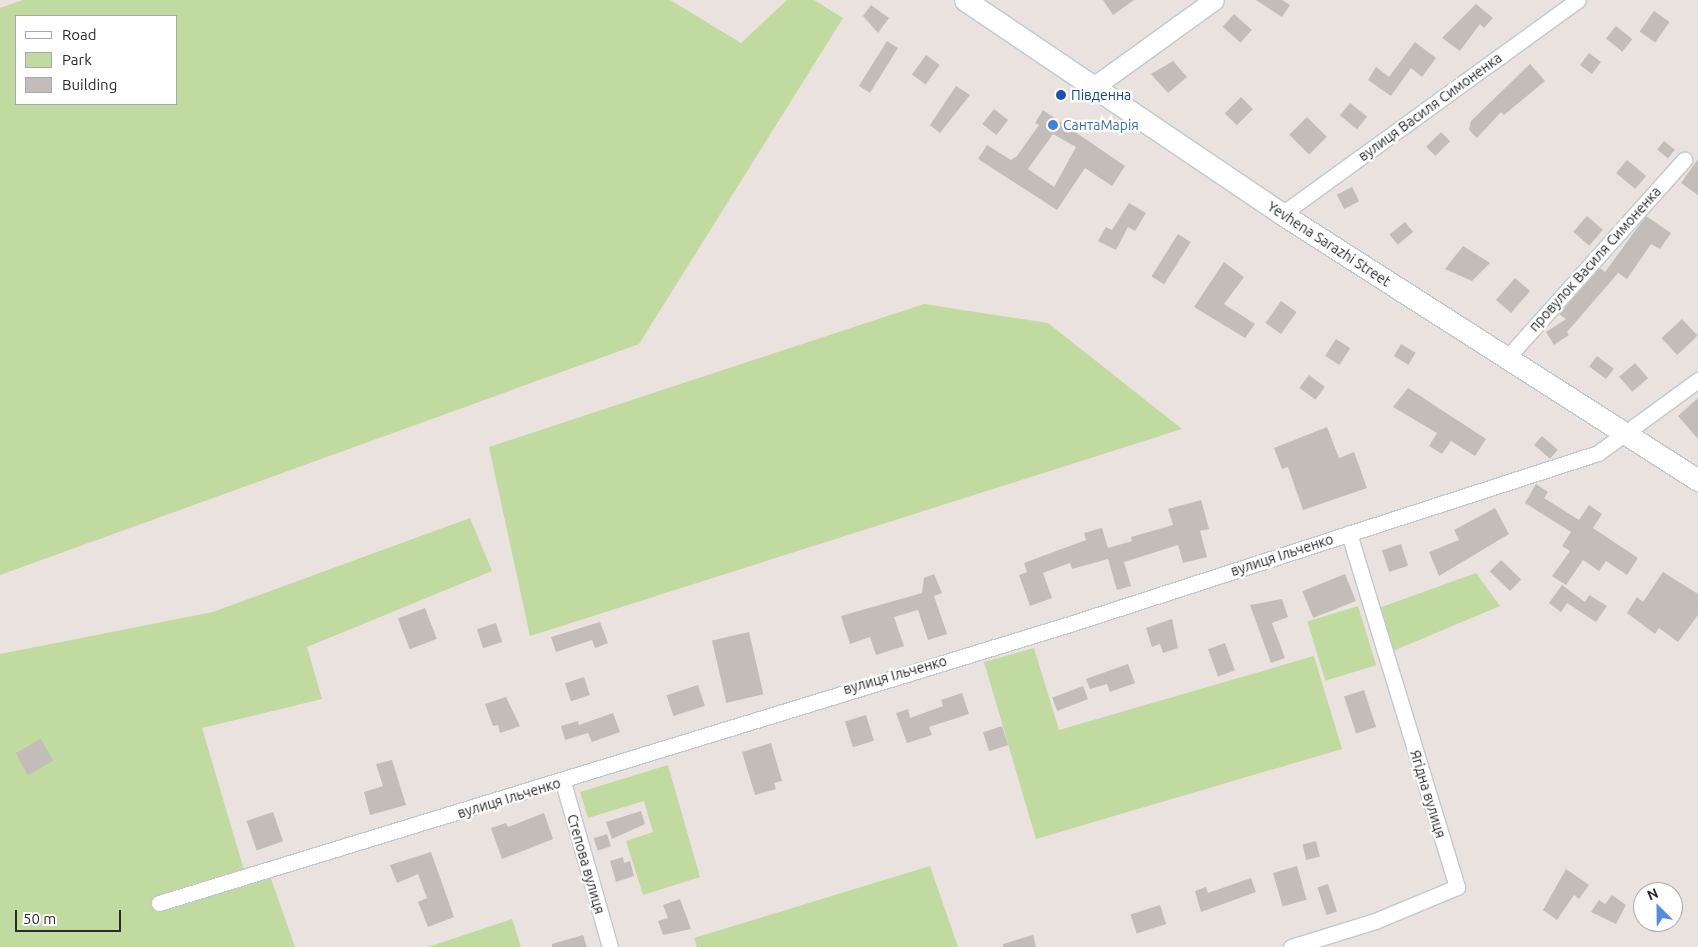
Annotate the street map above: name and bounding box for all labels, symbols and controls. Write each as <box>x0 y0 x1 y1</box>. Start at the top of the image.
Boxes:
legend <box>15 15 178 105</box>
text: Road <box>62 26 97 43</box>
street label: вулиця Василя Симоненка <box>1355 49 1505 165</box>
text: Park <box>62 51 92 68</box>
text: Building <box>62 76 117 93</box>
place label: Південна <box>1071 87 1131 103</box>
marker: Південна <box>1055 89 1067 101</box>
place label: СантаМарія <box>1063 117 1139 133</box>
marker: СантаМарія <box>1047 119 1059 131</box>
street label: провулок Василя Симоненка <box>1526 183 1664 335</box>
street label: Yevhena Sarazhi Street <box>1264 198 1394 290</box>
street label: вулиця Ільченко <box>1229 530 1335 580</box>
street label: вулиця Ільченко <box>841 652 949 698</box>
street label: Ягідна вулиця <box>1407 748 1449 840</box>
street label: вулиця Ільченко <box>455 774 563 822</box>
street label: Степова вулиця <box>564 812 608 916</box>
north arrow <box>1633 882 1683 932</box>
text: N <box>1645 885 1660 904</box>
scale bar <box>18 900 124 932</box>
text: 50 m <box>23 910 56 927</box>

